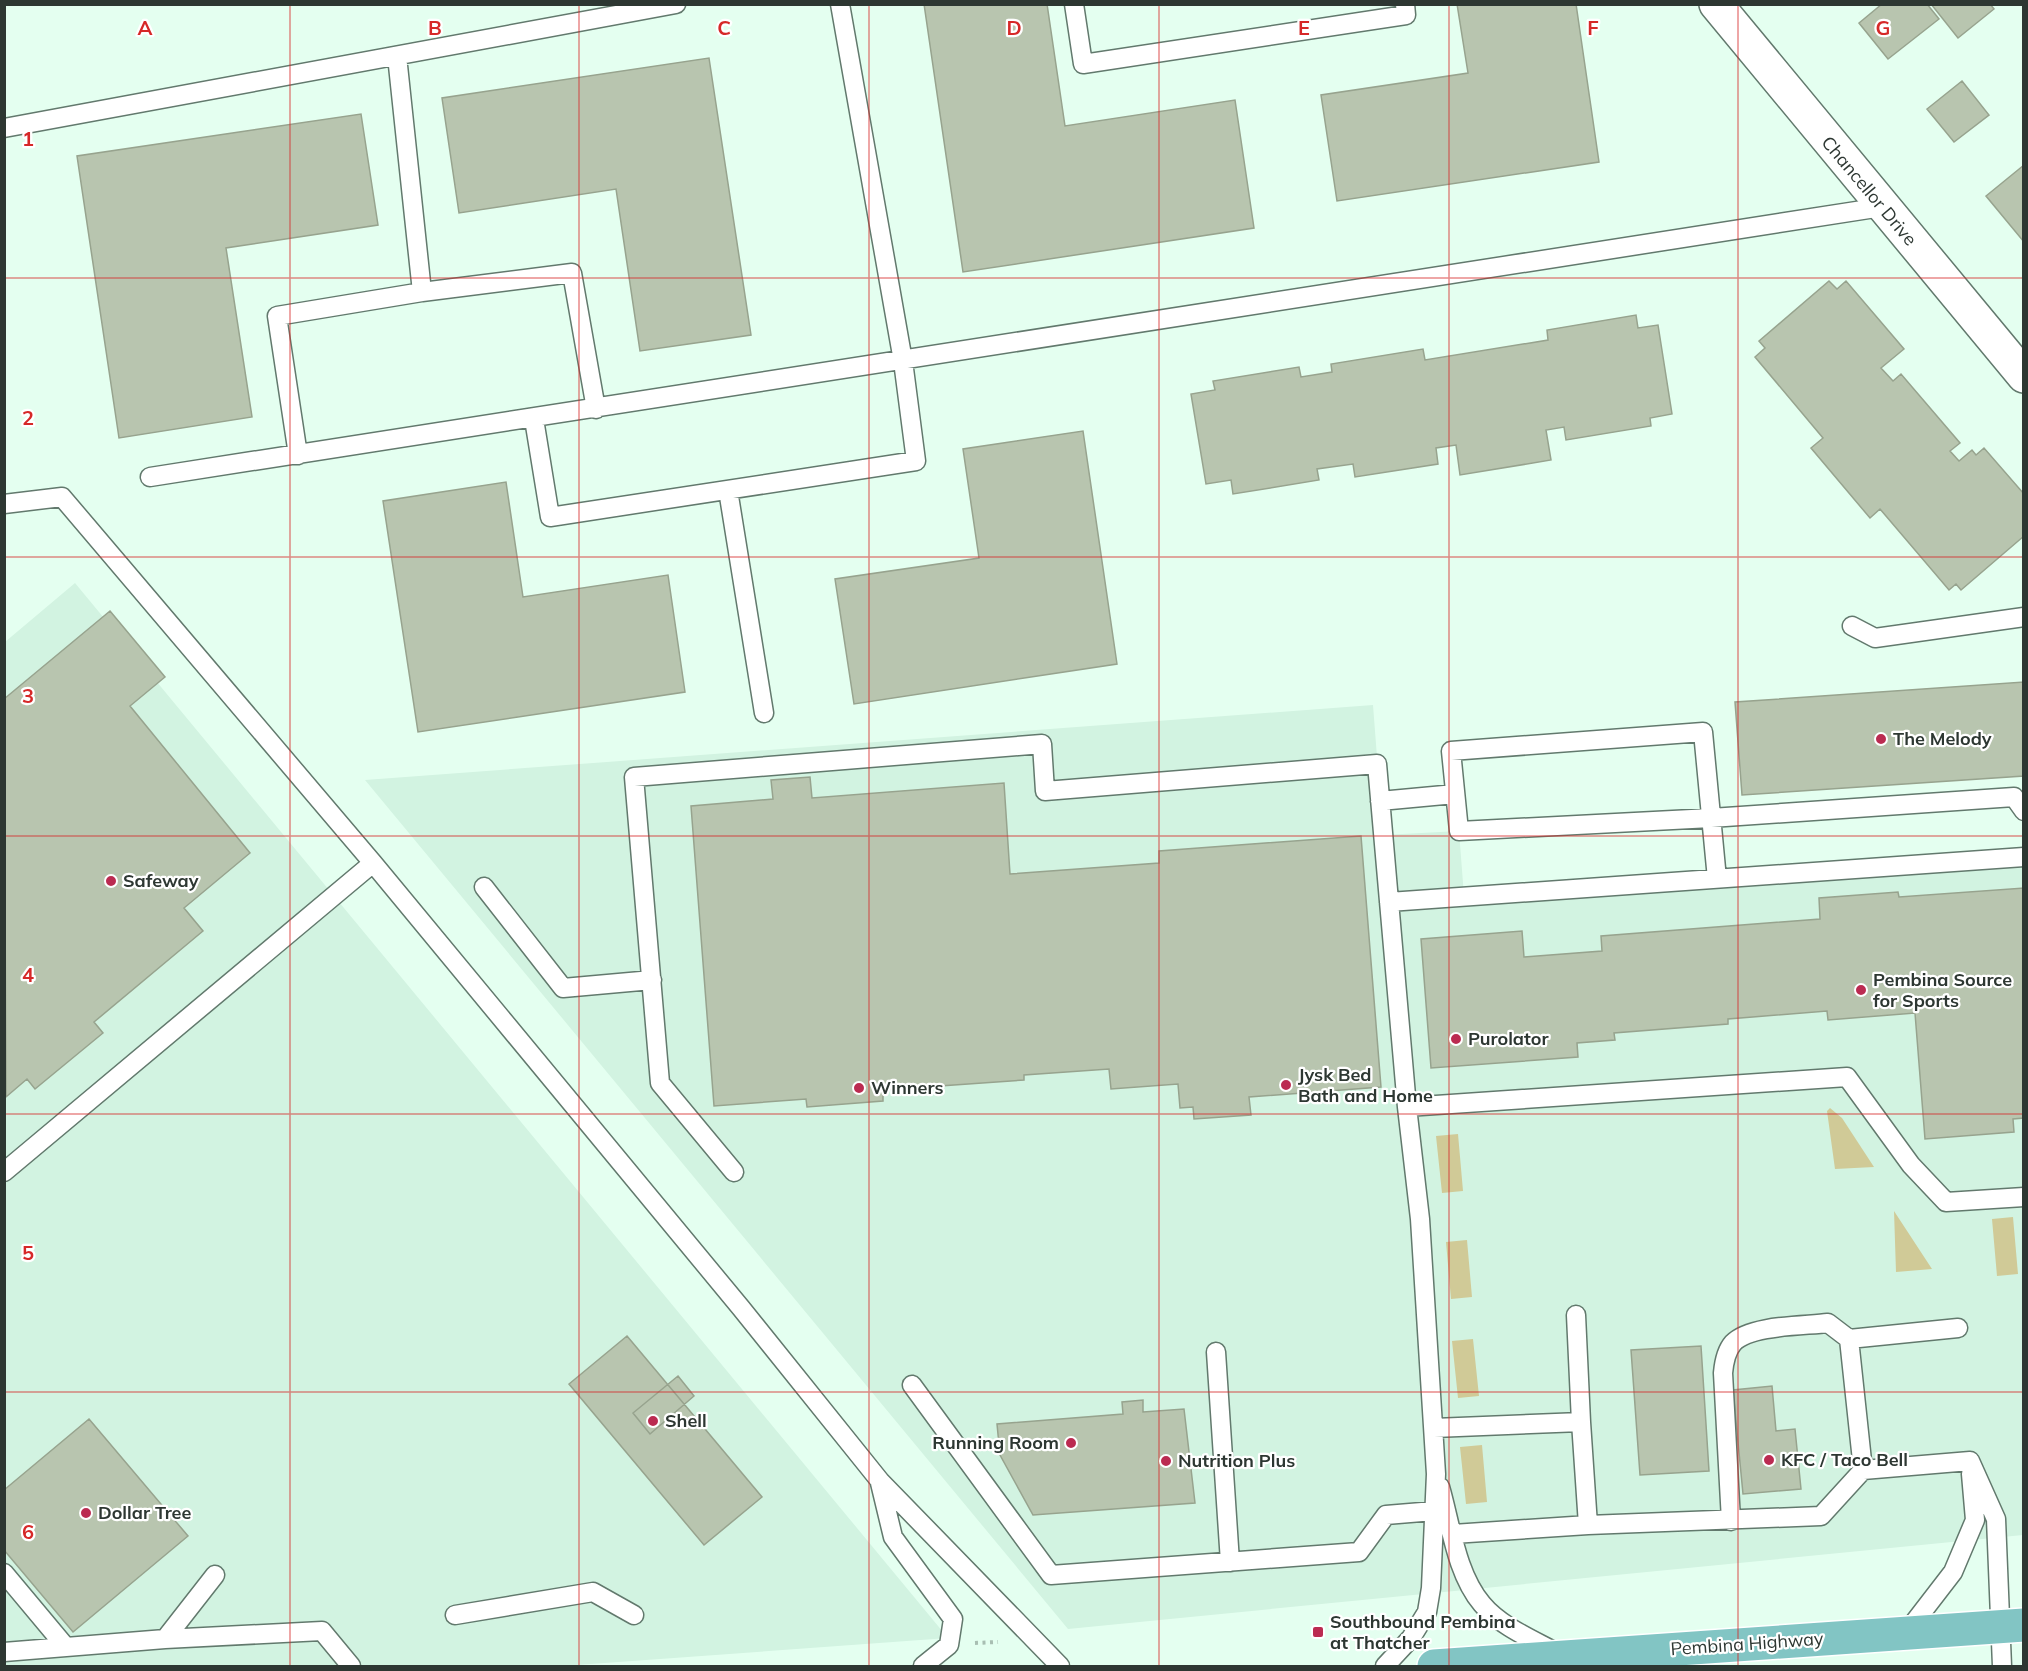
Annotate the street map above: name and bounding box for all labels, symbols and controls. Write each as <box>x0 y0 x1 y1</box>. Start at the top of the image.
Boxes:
text: A <box>138 15 153 40</box>
text: B <box>428 15 442 40</box>
text: C <box>717 15 731 40</box>
text: D <box>1006 15 1022 40</box>
text: E <box>1298 15 1310 40</box>
text: F <box>1587 15 1599 40</box>
text: G <box>1876 15 1890 40</box>
text: 1 <box>22 126 34 151</box>
street label: Chancellor Drive <box>1817 131 1922 250</box>
text: 2 <box>22 405 34 430</box>
text: 3 <box>22 683 34 708</box>
place label: The Melody <box>1893 727 1992 750</box>
marker: The Melody <box>1874 732 1888 746</box>
place label: Safeway <box>123 869 199 892</box>
marker: Safeway <box>104 874 118 888</box>
text: 4 <box>22 962 34 987</box>
place label: Pembina Source for Sports <box>1873 968 2012 1012</box>
marker: Pembina Source for Sports <box>1854 983 1868 997</box>
place label: Purolator <box>1468 1027 1549 1050</box>
marker: Purolator <box>1449 1032 1463 1046</box>
place label: Jysk Bed Bath and Home <box>1298 1063 1433 1107</box>
place label: Winners <box>871 1076 943 1099</box>
marker: Jysk Bed Bath and Home <box>1279 1078 1293 1092</box>
marker: Winners <box>852 1081 866 1095</box>
text: 5 <box>22 1240 34 1265</box>
place label: Shell <box>665 1409 707 1432</box>
marker: Shell <box>646 1414 660 1428</box>
place label: Running Room <box>932 1431 1059 1454</box>
marker: Running Room <box>1064 1436 1078 1450</box>
place label: KFC / Taco Bell <box>1781 1448 1908 1471</box>
place label: Nutrition Plus <box>1178 1449 1295 1472</box>
marker: KFC / Taco Bell <box>1762 1453 1776 1467</box>
marker: Nutrition Plus <box>1159 1454 1173 1468</box>
place label: Dollar Tree <box>98 1501 191 1524</box>
marker: Dollar Tree <box>79 1506 93 1520</box>
text: 6 <box>22 1519 34 1544</box>
place label: Southbound Pembina at Thatcher <box>1330 1610 1516 1654</box>
marker: Southbound Pembina at Thatcher <box>1311 1625 1325 1639</box>
street label: Pembina Highway <box>1670 1627 1825 1660</box>

